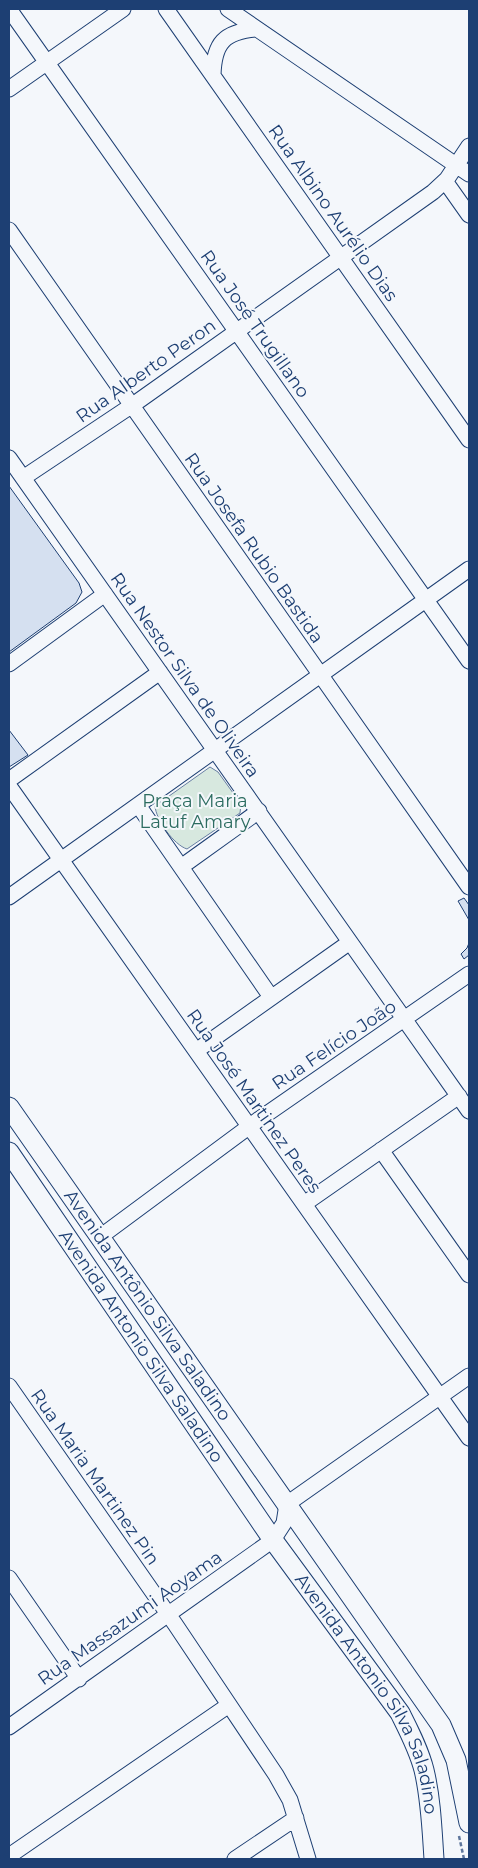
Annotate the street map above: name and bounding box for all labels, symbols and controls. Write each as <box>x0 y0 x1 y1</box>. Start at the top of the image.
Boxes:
street label: Rua Albino Aurélio Dias <box>264 120 403 306</box>
street label: Rua José Trugillano <box>196 246 314 402</box>
street label: Rua Alberto Peron <box>72 314 220 428</box>
street label: Rua Josefa Rubio Bastida <box>180 448 328 648</box>
street label: Rua Nestor Silva de Oliveira <box>106 568 264 782</box>
park label: Praça Maria Latuf Amary <box>140 790 251 833</box>
street label: Rua Felício João <box>268 995 400 1095</box>
street label: Rua José Martinez Peres <box>182 1005 326 1197</box>
street label: Avenida Antônio Silva Saladino <box>59 1186 236 1425</box>
street label: Avenida Antonio Silva Saladino <box>54 1226 228 1467</box>
street label: Rua Maria Martinez Pin <box>26 1385 164 1569</box>
street label: Rua Massazumi Aoyama <box>34 1546 226 1690</box>
street label: Avenida Antonio Silva Saladino <box>290 1569 442 1815</box>

